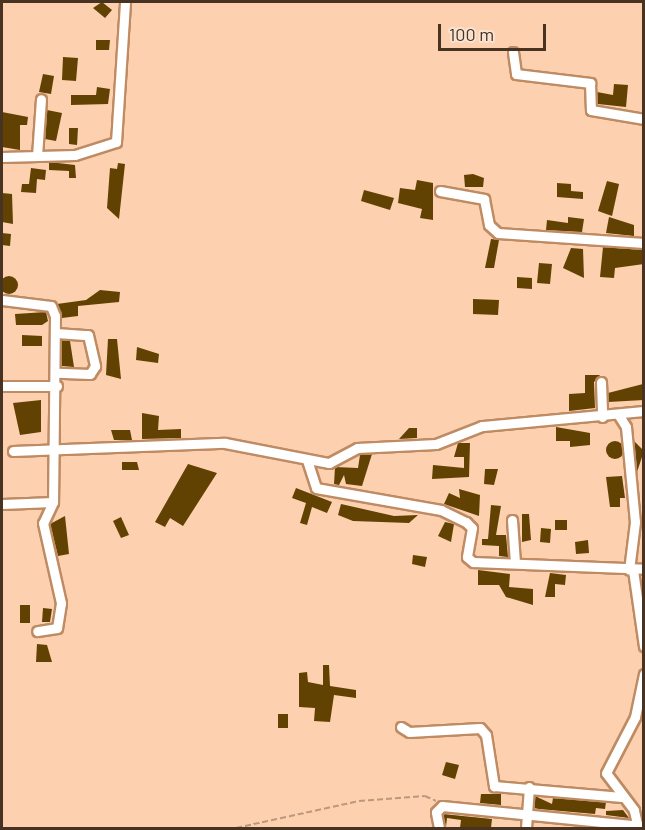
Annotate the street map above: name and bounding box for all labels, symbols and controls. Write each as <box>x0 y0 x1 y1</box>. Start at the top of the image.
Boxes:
scale bar <box>441 12 549 50</box>
text: 100 m <box>449 23 494 45</box>

